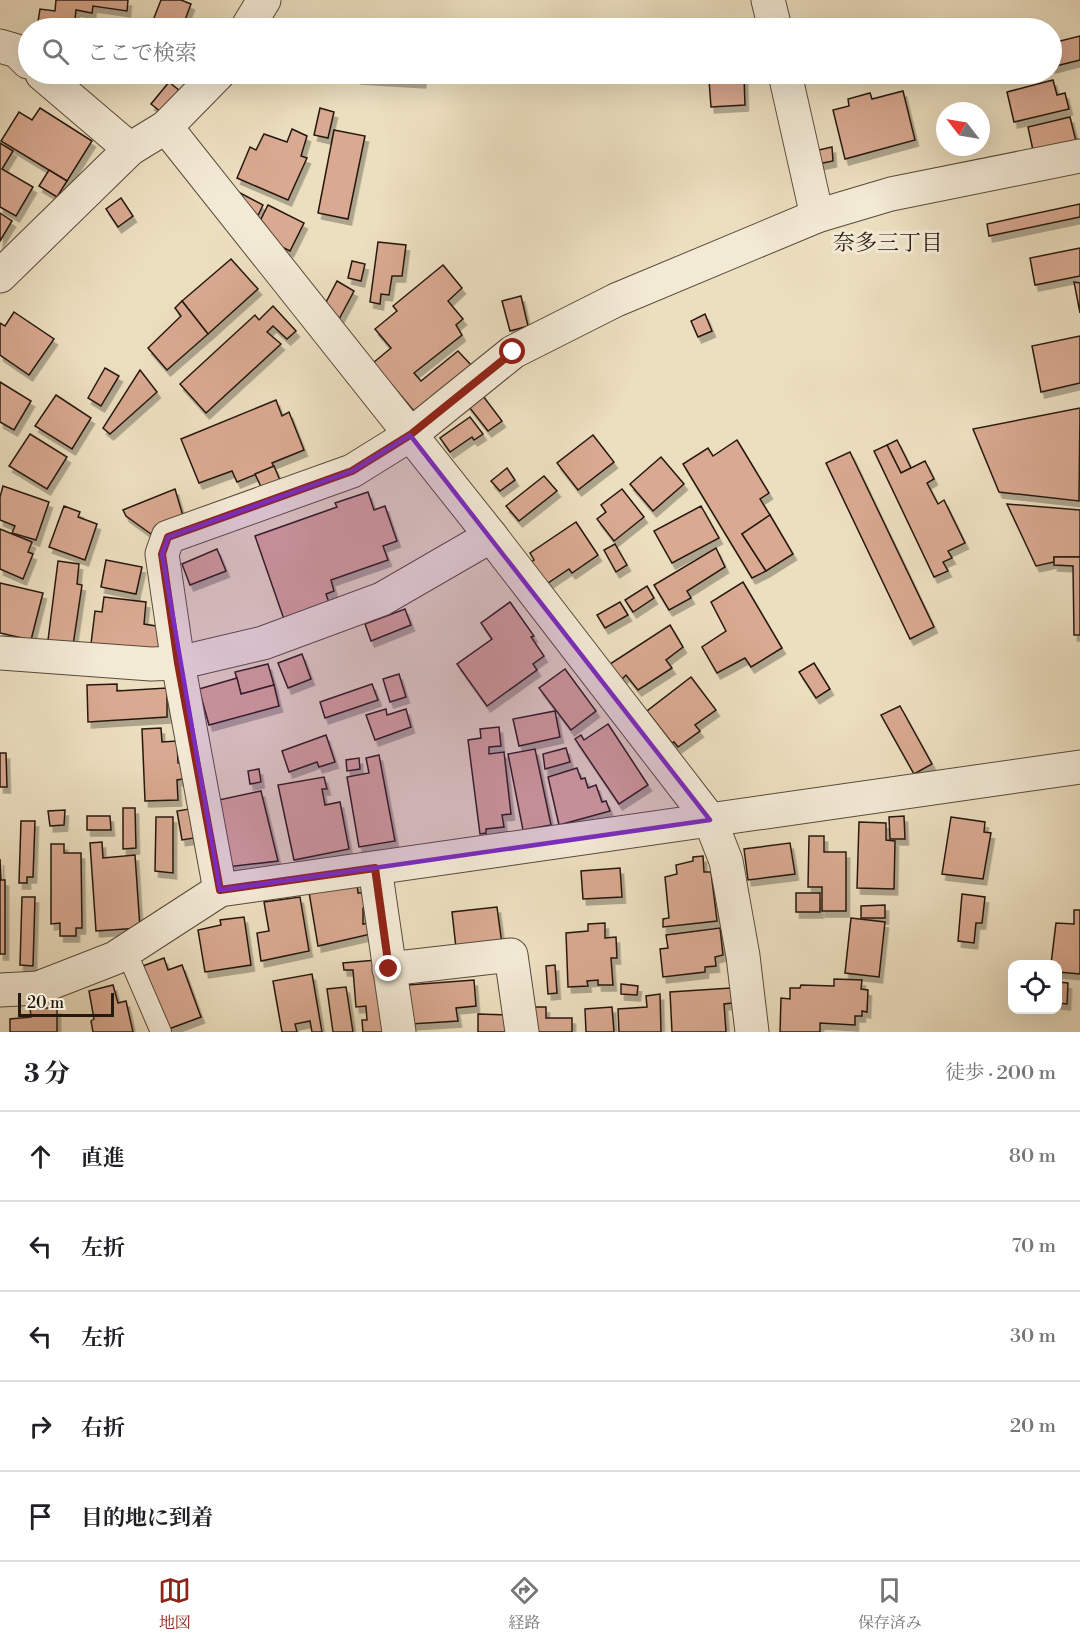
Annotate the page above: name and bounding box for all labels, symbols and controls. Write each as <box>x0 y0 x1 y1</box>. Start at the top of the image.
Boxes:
search box <box>18 18 1062 84</box>
icon: search <box>39 35 72 68</box>
text: ここで検索 <box>87 40 197 67</box>
north arrow <box>936 102 990 156</box>
district label: 奈多三丁目 <box>833 230 943 257</box>
route start <box>499 338 525 364</box>
route end <box>375 955 401 981</box>
map controls <box>1008 960 1062 1014</box>
button: locate <box>1008 960 1062 1014</box>
scale bar <box>18 990 114 1018</box>
text: 20 m <box>27 993 64 1013</box>
text: 3 分 <box>24 1058 70 1090</box>
text: 徒歩 · 200 m <box>945 1061 1056 1086</box>
icon: ahead <box>24 1140 57 1173</box>
text: 80 m <box>1009 1144 1056 1169</box>
text: 直進 <box>81 1145 125 1172</box>
icon: left <box>24 1230 57 1263</box>
text: 70 m <box>1012 1234 1056 1259</box>
text: 左折 <box>81 1235 125 1262</box>
icon: left <box>24 1320 57 1353</box>
text: 30 m <box>1010 1324 1056 1349</box>
text: 左折 <box>81 1325 125 1352</box>
icon: right <box>24 1410 57 1443</box>
text: 20 m <box>1010 1414 1056 1439</box>
text: 右折 <box>81 1415 125 1442</box>
icon: arrive <box>24 1500 57 1533</box>
text: 目的地に到着 <box>81 1505 213 1532</box>
tab: 地図 <box>158 1574 191 1633</box>
tab: 経路 <box>508 1574 541 1633</box>
tab: 保存済み <box>858 1574 922 1633</box>

